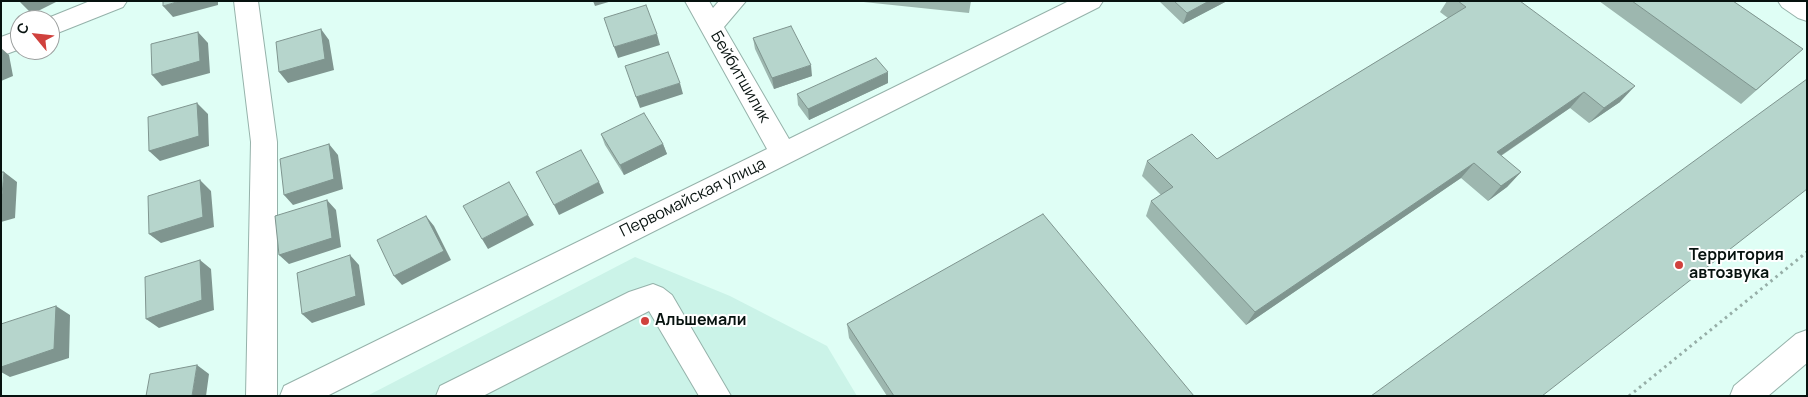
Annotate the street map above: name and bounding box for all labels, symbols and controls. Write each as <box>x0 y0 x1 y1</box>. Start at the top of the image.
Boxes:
north arrow <box>10 10 60 60</box>
text: С <box>11 19 33 37</box>
street label: Бейбитшилик <box>706 28 774 126</box>
street label: Первомайская улица <box>617 154 769 242</box>
place label: Территория автозвука <box>1689 246 1784 284</box>
marker: Территория автозвука <box>1673 259 1685 271</box>
place label: Альшемали <box>655 311 747 331</box>
marker: Альшемали <box>639 315 651 327</box>

